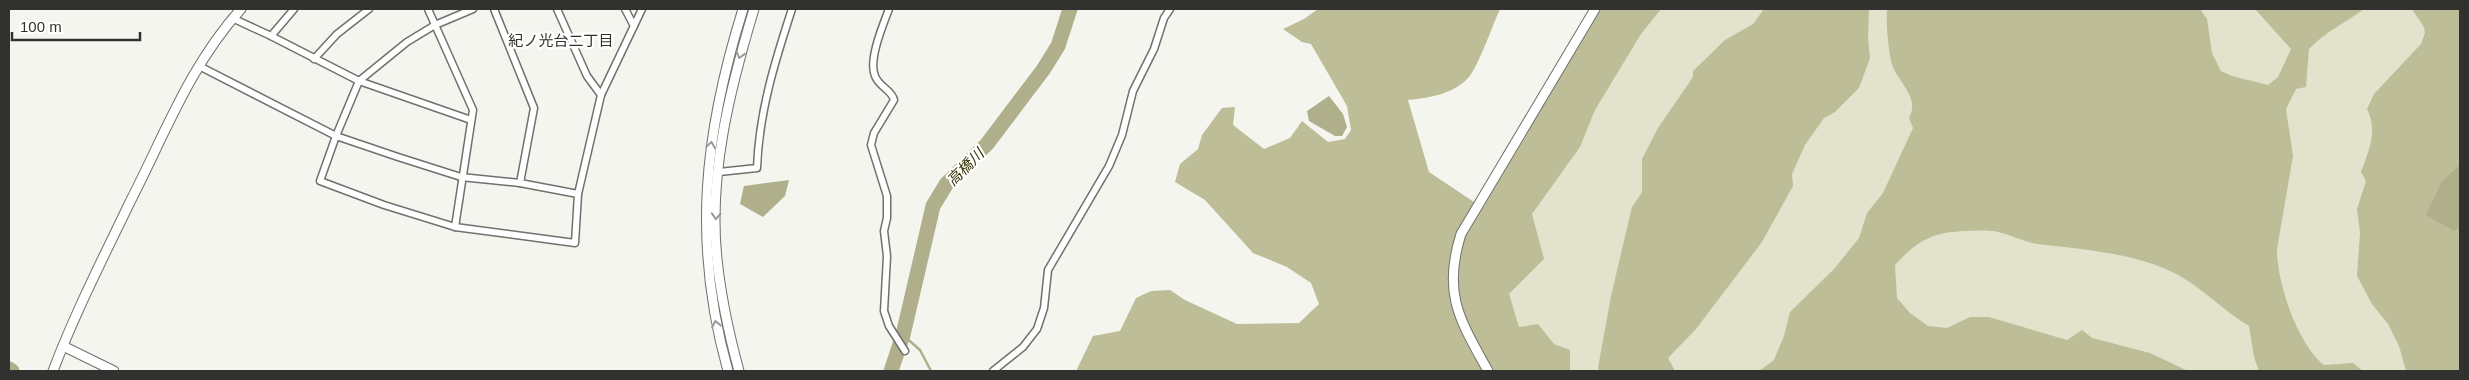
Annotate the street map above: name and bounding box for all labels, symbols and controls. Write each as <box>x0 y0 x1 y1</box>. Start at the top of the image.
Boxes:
scale bar <box>12 10 140 42</box>
text: 100 m <box>20 18 62 35</box>
district label: 紀ノ光台二丁目 <box>508 32 614 49</box>
one-way arrow <box>736 51 746 59</box>
one-way arrow <box>706 141 716 149</box>
water label: 高橋川 <box>943 144 988 189</box>
one-way arrow <box>711 212 721 220</box>
one-way arrow <box>712 319 722 328</box>

